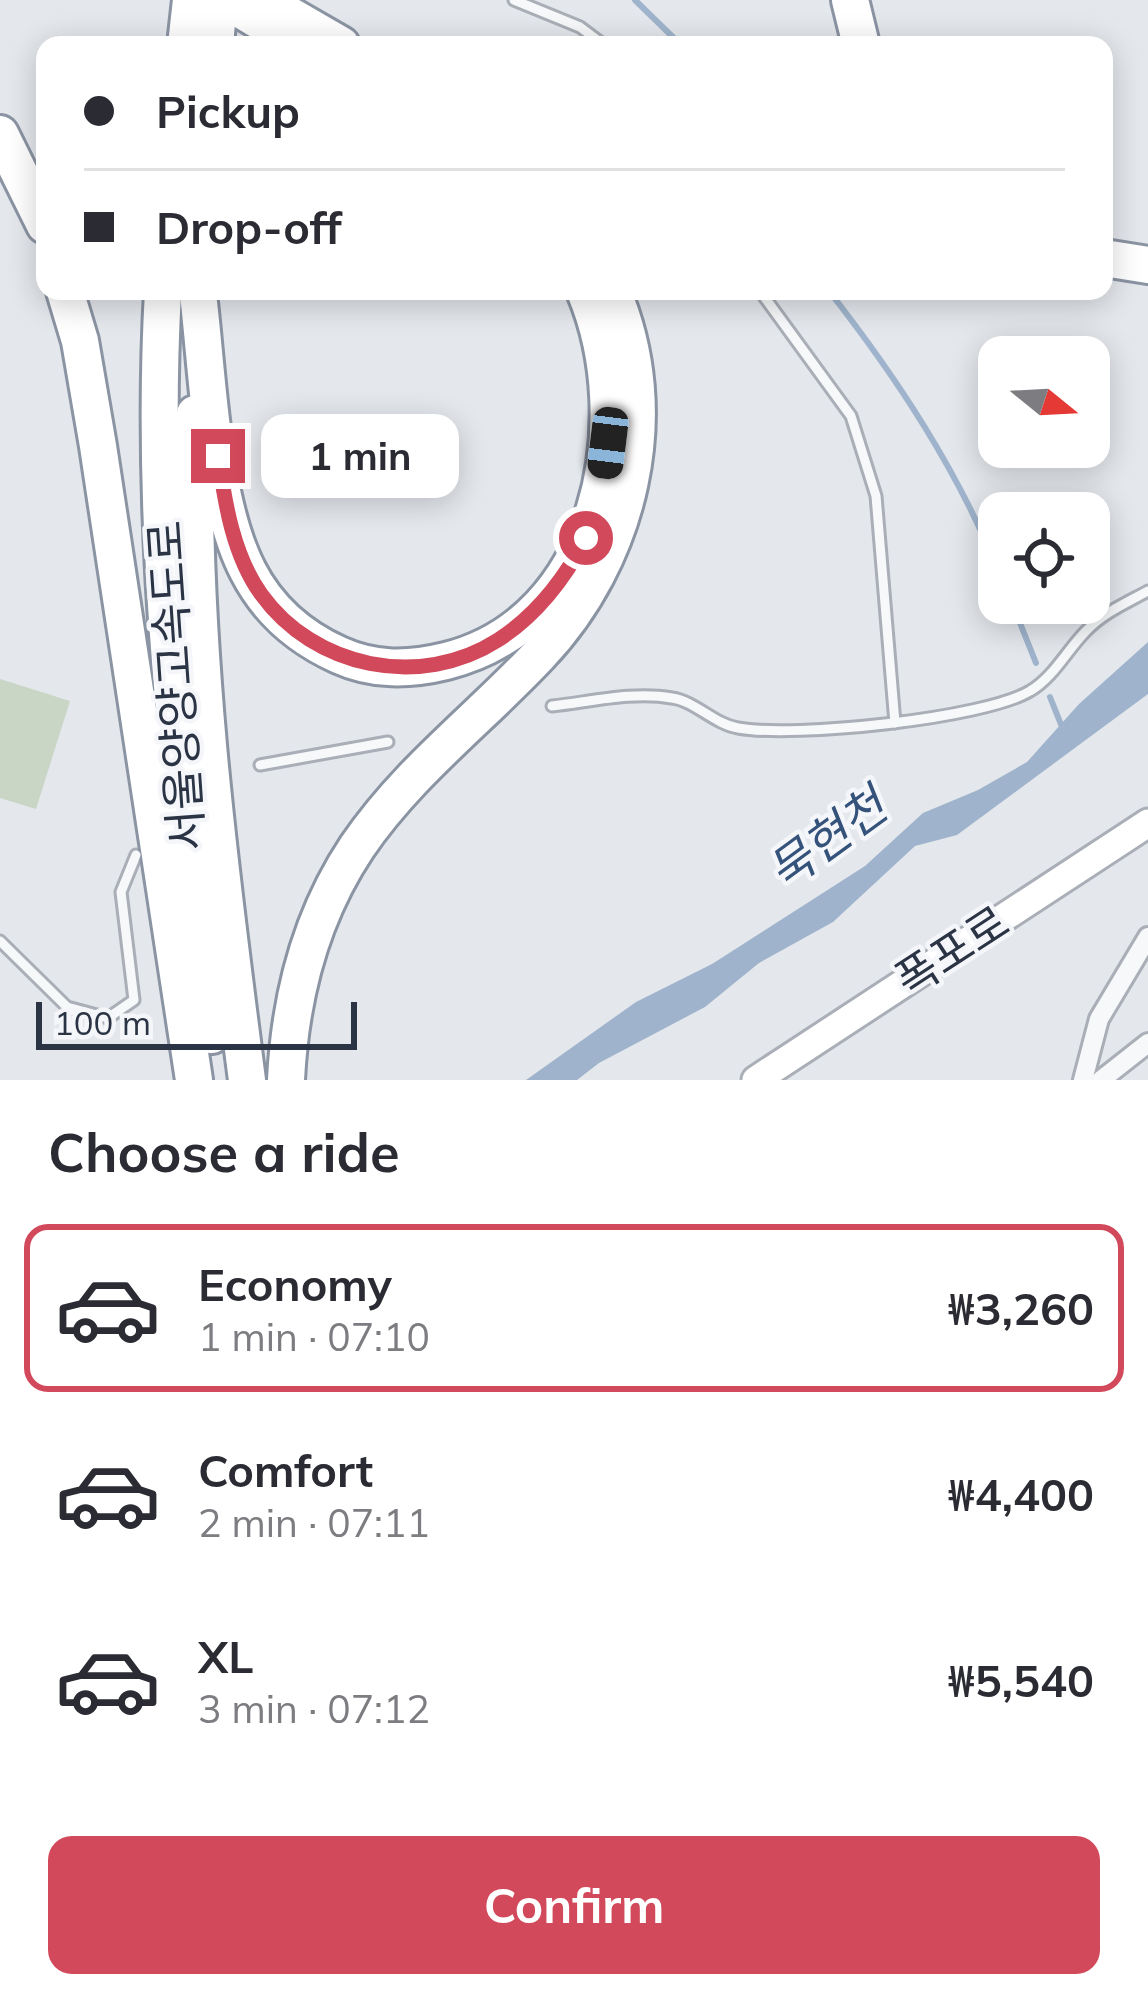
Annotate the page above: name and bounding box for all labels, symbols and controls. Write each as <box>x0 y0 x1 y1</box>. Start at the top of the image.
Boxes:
text: Pickup <box>156 83 300 139</box>
text: Drop-off <box>156 199 342 255</box>
north arrow <box>978 336 1110 468</box>
map controls <box>978 336 1110 624</box>
car <box>586 405 630 481</box>
callout: 1 min <box>260 414 458 498</box>
route end <box>191 429 245 483</box>
text: 1 min <box>309 431 411 480</box>
button: locate <box>978 492 1110 624</box>
route start <box>559 511 613 565</box>
street label: 서울양양고속도로 <box>136 519 214 853</box>
water label: 묵현천 <box>755 772 902 901</box>
street label: 폭포로 <box>884 893 1019 1007</box>
scale bar <box>36 996 357 1049</box>
text: 100 m <box>54 1002 151 1043</box>
text: Choose a ride <box>48 1118 400 1186</box>
icon: car <box>54 1254 162 1362</box>
text: Economy <box>198 1256 392 1312</box>
text: ₩3,260 <box>948 1280 1094 1336</box>
text: 1 min · 07:10 <box>198 1312 430 1361</box>
icon: car <box>54 1440 162 1548</box>
text: Comfort <box>198 1442 373 1498</box>
text: ₩4,400 <box>948 1466 1094 1522</box>
text: 2 min · 07:11 <box>198 1498 430 1547</box>
icon: car <box>54 1626 162 1734</box>
text: XL <box>198 1628 253 1684</box>
text: ₩5,540 <box>948 1652 1094 1708</box>
text: 3 min · 07:12 <box>198 1684 430 1733</box>
button: Confirm <box>48 1836 1100 1974</box>

